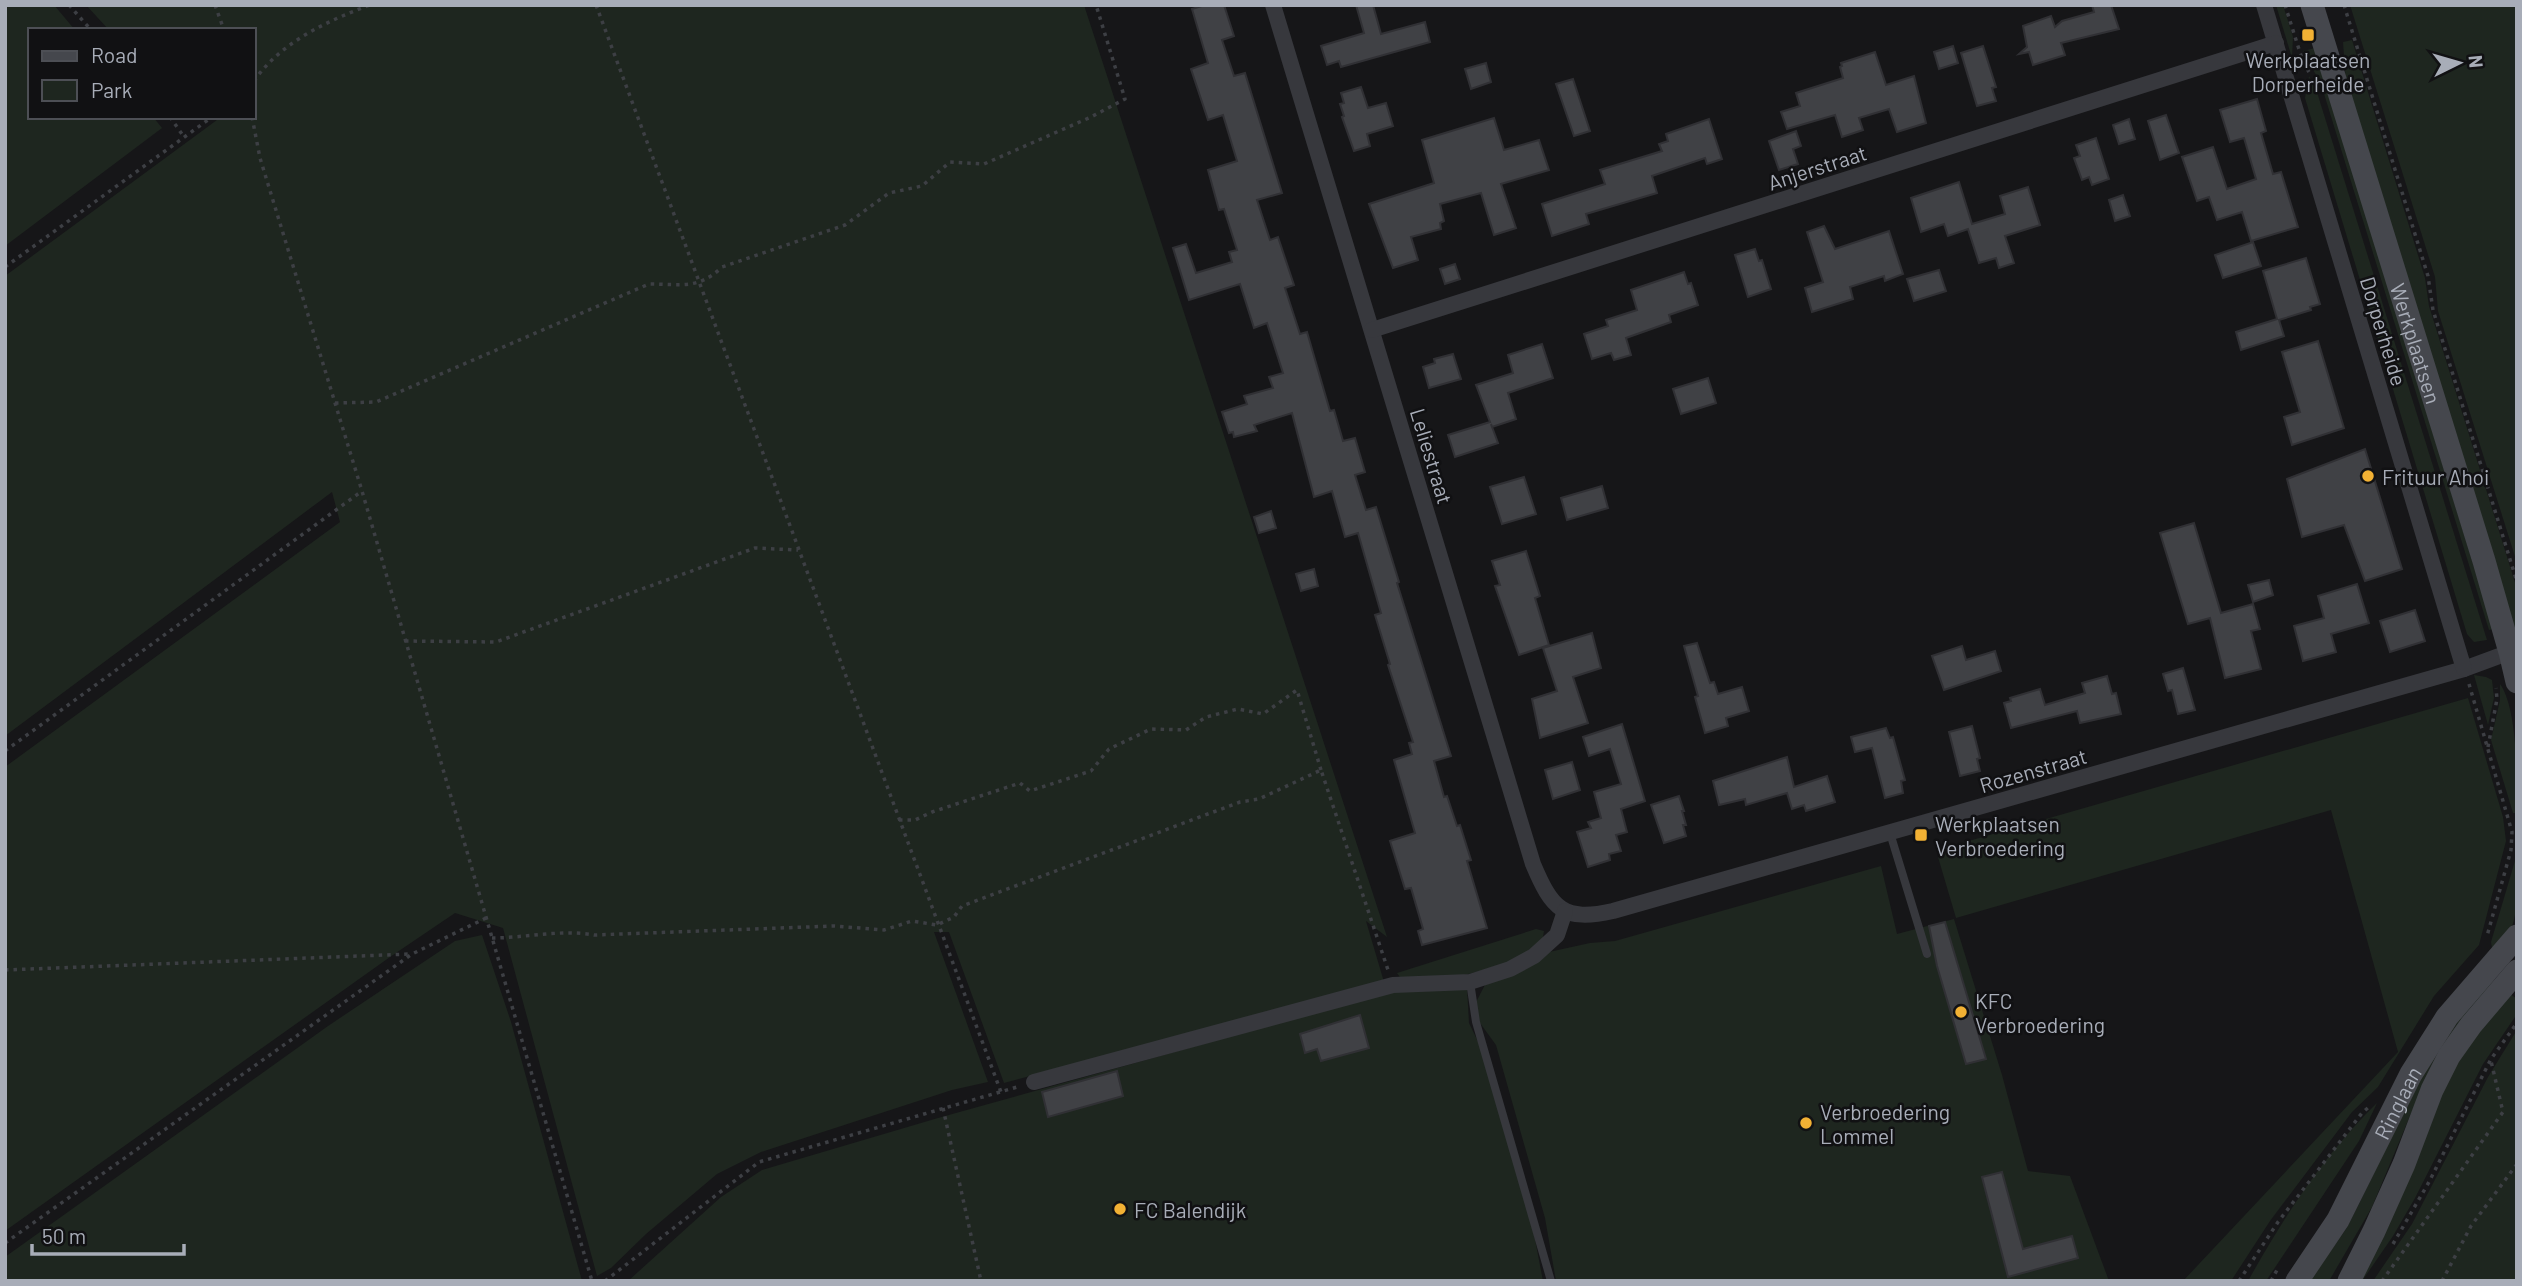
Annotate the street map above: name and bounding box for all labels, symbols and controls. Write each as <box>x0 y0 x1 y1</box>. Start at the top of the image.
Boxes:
marker: Werkplaatsen Dorperheide <box>2300 27 2316 43</box>
legend <box>28 28 256 119</box>
north arrow <box>2424 28 2494 98</box>
text: Road <box>91 42 137 67</box>
place label: Werkplaatsen Dorperheide <box>2246 47 2370 96</box>
text: N <box>2464 54 2488 69</box>
text: Park <box>91 77 132 102</box>
street label: Anjerstraat <box>1764 139 1870 195</box>
street label: Dorperheide <box>2356 273 2412 389</box>
street label: Werkplaatsen <box>2386 280 2447 407</box>
street label: Leliestraat <box>1406 405 1458 507</box>
place label: Frituur Ahoi <box>2382 464 2489 489</box>
marker: Frituur Ahoi <box>2360 468 2376 484</box>
street label: Rozenstraat <box>1976 743 2090 797</box>
place label: Werkplaatsen Verbroedering <box>1935 811 2065 860</box>
marker: Werkplaatsen Verbroedering <box>1913 827 1929 843</box>
place label: KFC Verbroedering <box>1975 988 2105 1037</box>
marker: KFC Verbroedering <box>1953 1004 1969 1020</box>
street label: Ringlaan <box>2368 1061 2426 1143</box>
place label: Verbroedering Lommel <box>1820 1099 1950 1148</box>
marker: Verbroedering Lommel <box>1798 1115 1814 1131</box>
place label: FC Balendijk <box>1134 1197 1246 1222</box>
marker: FC Balendijk <box>1112 1201 1128 1217</box>
scale bar <box>32 1212 184 1256</box>
text: 50 m <box>42 1223 86 1248</box>

